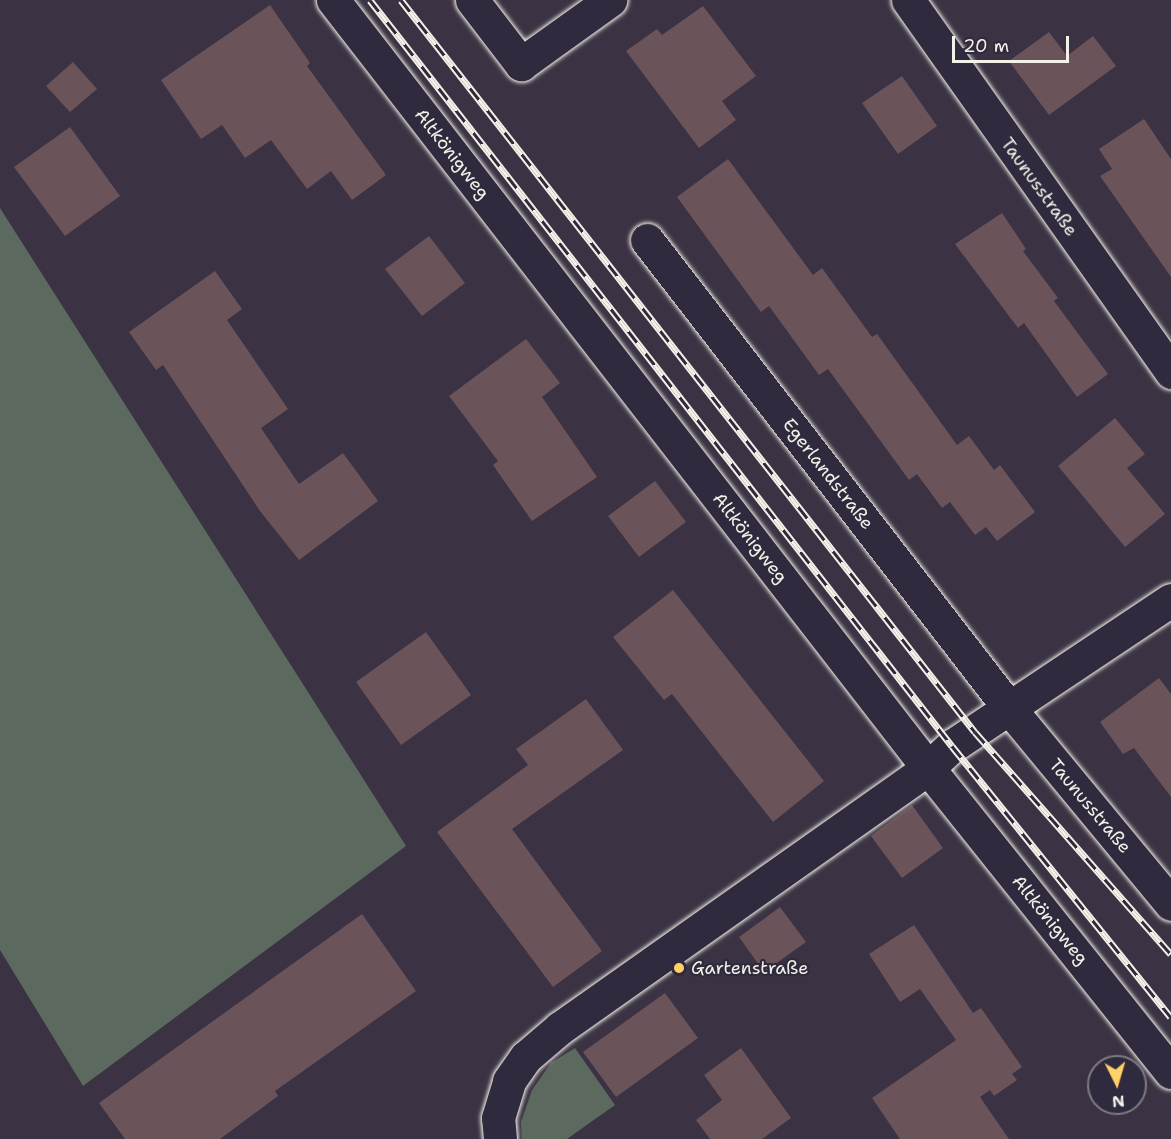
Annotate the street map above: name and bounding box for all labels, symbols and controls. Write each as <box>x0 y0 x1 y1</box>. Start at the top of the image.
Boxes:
scale bar <box>955 24 1072 62</box>
text: 20 m <box>963 34 1009 58</box>
street label: Altkönigweg <box>410 104 494 204</box>
street label: Taunusstraße <box>996 134 1082 240</box>
street label: Egerlandstraße <box>778 414 878 534</box>
street label: Altkönigweg <box>708 488 792 588</box>
street label: Taunusstraße <box>1044 754 1136 858</box>
street label: Altkönigweg <box>1007 871 1093 969</box>
place label: Gartenstraße <box>691 957 808 979</box>
marker: Gartenstraße <box>672 961 686 975</box>
north arrow <box>1087 1055 1147 1115</box>
text: N <box>1111 1090 1126 1112</box>

